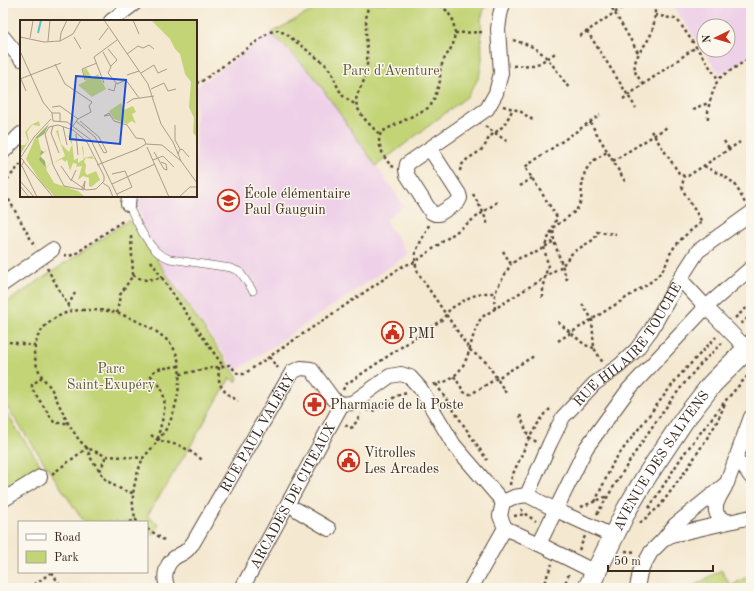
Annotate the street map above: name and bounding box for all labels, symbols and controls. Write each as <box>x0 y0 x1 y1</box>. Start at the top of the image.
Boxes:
north arrow <box>696 18 736 58</box>
inset map <box>20 20 197 197</box>
text: N <box>702 33 713 43</box>
park label: Parc d'Aventure <box>342 64 440 78</box>
place label: École élémentaire Paul Gauguin <box>244 184 350 217</box>
school or university icon: École élémentaire Paul Gauguin <box>216 188 242 214</box>
street label: RUE HILAIRE TOUCHE <box>571 280 684 409</box>
public building icon: PMI <box>379 320 405 346</box>
place label: PMI <box>408 327 435 341</box>
park label: Parc Saint-Exupéry <box>67 362 156 392</box>
street label: RUE PAUL VALÉRY <box>218 371 298 495</box>
street label: AVENUE DES SALYENS <box>611 388 712 533</box>
pharmacy icon: Pharmacie de la Poste <box>301 391 327 417</box>
place label: Pharmacie de la Poste <box>330 398 464 412</box>
street label: ARCADES DE CITEAUX <box>248 421 338 571</box>
place label: Vitrolles Les Arcades <box>364 446 439 476</box>
public building icon: Vitrolles Les Arcades <box>336 447 362 473</box>
legend <box>18 521 148 573</box>
text: Road <box>54 532 81 544</box>
scale bar <box>608 547 713 573</box>
text: Park <box>54 552 79 564</box>
text: 50 m <box>614 555 641 568</box>

